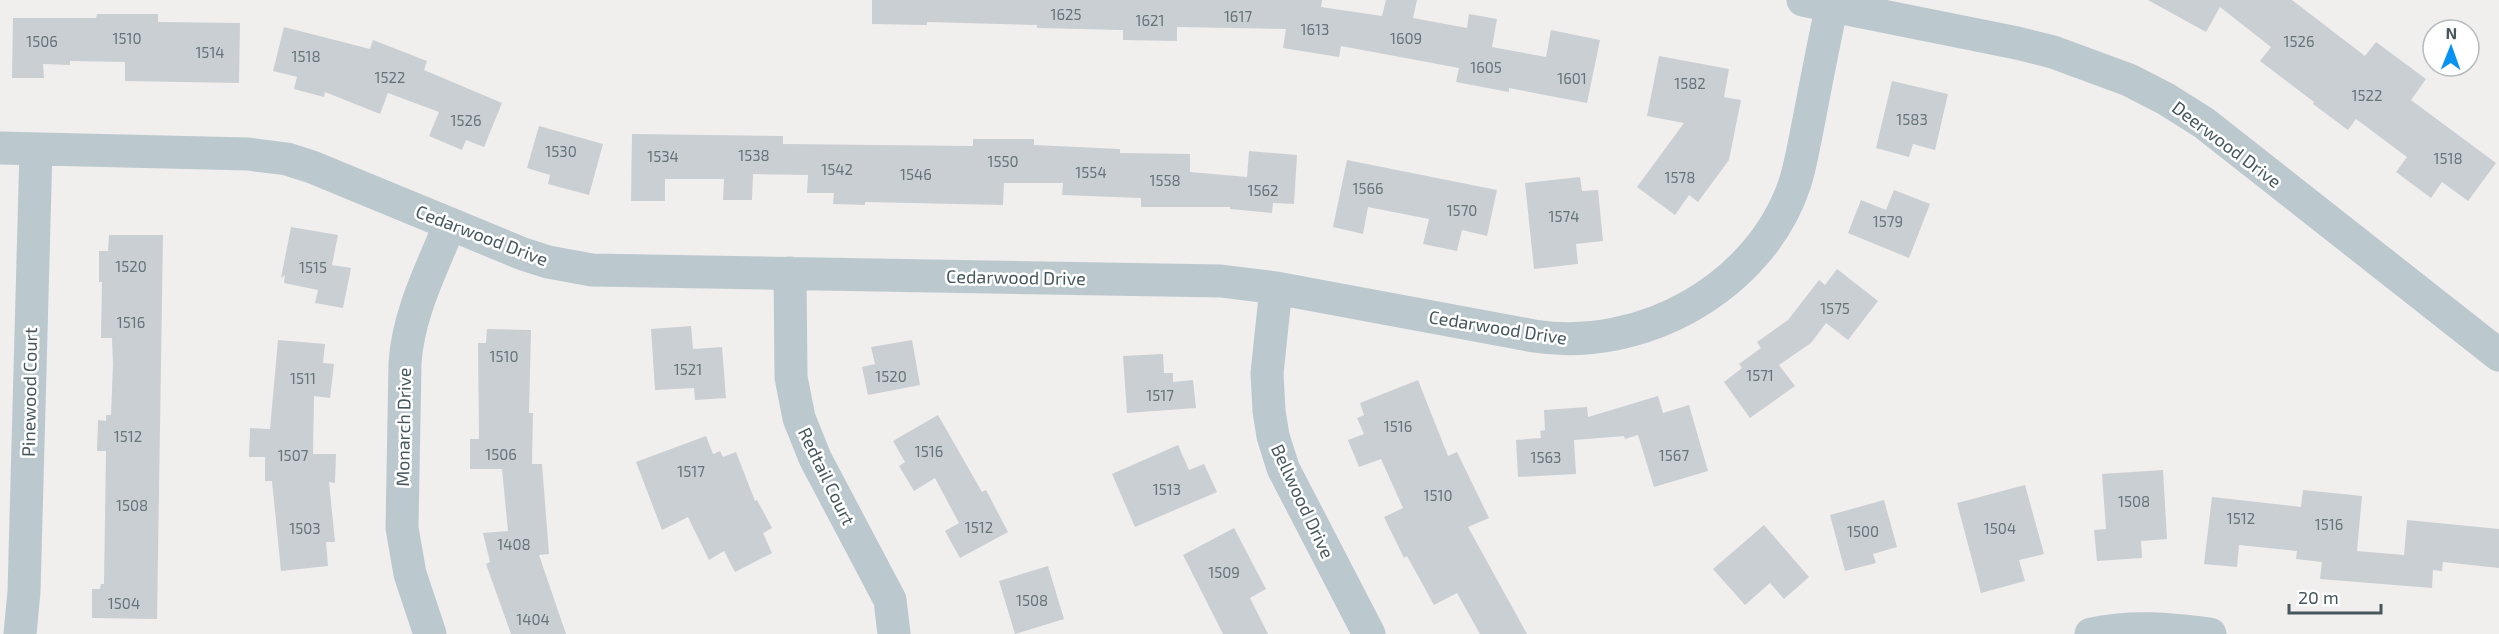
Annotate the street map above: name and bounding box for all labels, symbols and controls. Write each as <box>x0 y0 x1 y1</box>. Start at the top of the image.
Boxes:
house number: 1625 <box>1050 5 1082 23</box>
house number: 1617 <box>1224 7 1252 25</box>
house number: 1621 <box>1136 11 1164 29</box>
north arrow <box>2421 18 2481 78</box>
house number: 1613 <box>1301 20 1329 38</box>
text: N <box>2445 23 2457 42</box>
house number: 1510 <box>112 29 142 47</box>
house number: 1609 <box>1390 29 1422 47</box>
house number: 1506 <box>26 32 58 50</box>
house number: 1526 <box>2283 32 2315 50</box>
house number: 1514 <box>195 43 225 61</box>
house number: 1518 <box>291 47 321 65</box>
house number: 1605 <box>1470 58 1502 76</box>
house number: 1522 <box>375 68 405 86</box>
house number: 1601 <box>1557 69 1587 87</box>
house number: 1582 <box>1674 74 1706 92</box>
house number: 1522 <box>2352 86 2382 104</box>
street label: Deerwood Drive <box>2168 96 2286 192</box>
house number: 1583 <box>1896 110 1928 128</box>
house number: 1526 <box>450 111 482 129</box>
house number: 1530 <box>545 142 577 160</box>
house number: 1538 <box>738 146 770 164</box>
house number: 1534 <box>647 147 679 165</box>
house number: 1518 <box>2433 149 2463 167</box>
house number: 1550 <box>987 152 1019 170</box>
house number: 1542 <box>821 160 853 178</box>
house number: 1554 <box>1075 163 1107 181</box>
house number: 1546 <box>900 165 932 183</box>
house number: 1578 <box>1665 168 1695 186</box>
house number: 1558 <box>1149 171 1181 189</box>
house number: 1566 <box>1352 179 1384 197</box>
house number: 1562 <box>1247 181 1279 199</box>
street label: Cedarwood Drive <box>413 200 551 270</box>
house number: 1570 <box>1447 201 1477 219</box>
house number: 1574 <box>1549 207 1579 225</box>
house number: 1579 <box>1873 212 1903 230</box>
house number: 1520 <box>115 257 147 275</box>
house number: 1515 <box>299 258 327 276</box>
street label: Cedarwood Drive <box>946 265 1086 289</box>
house number: 1575 <box>1820 299 1850 317</box>
street label: Cedarwood Drive <box>1427 305 1569 349</box>
house number: 1516 <box>117 313 145 331</box>
street label: Pinewood Court <box>17 327 41 457</box>
house number: 1510 <box>489 347 519 365</box>
house number: 1521 <box>674 360 702 378</box>
house number: 1571 <box>1746 366 1774 384</box>
street label: Monarch Drive <box>391 367 415 487</box>
house number: 1520 <box>875 367 907 385</box>
house number: 1511 <box>290 369 316 387</box>
house number: 1517 <box>1146 386 1174 404</box>
house number: 1516 <box>1384 417 1412 435</box>
street label: Redtail Court <box>794 424 860 529</box>
house number: 1512 <box>114 427 142 445</box>
street label: Bellwood Drive <box>1267 440 1339 562</box>
house number: 1516 <box>915 442 943 460</box>
house number: 1506 <box>485 445 517 463</box>
house number: 1507 <box>278 446 309 464</box>
house number: 1567 <box>1659 446 1689 464</box>
house number: 1563 <box>1531 448 1561 466</box>
house number: 1517 <box>677 462 705 480</box>
house number: 1513 <box>1153 480 1181 498</box>
house number: 1510 <box>1423 486 1453 504</box>
house number: 1508 <box>2118 492 2150 510</box>
house number: 1508 <box>116 496 148 514</box>
house number: 1512 <box>2227 509 2255 527</box>
house number: 1516 <box>2315 515 2343 533</box>
house number: 1512 <box>965 518 993 536</box>
house number: 1503 <box>289 519 321 537</box>
house number: 1504 <box>1984 519 2016 537</box>
house number: 1500 <box>1847 522 1879 540</box>
house number: 1408 <box>497 535 531 553</box>
house number: 1509 <box>1208 563 1240 581</box>
scale bar <box>2289 577 2380 615</box>
text: 20 m <box>2298 586 2339 608</box>
house number: 1508 <box>1016 591 1048 609</box>
house number: 1504 <box>108 594 140 612</box>
house number: 1404 <box>516 610 550 628</box>

